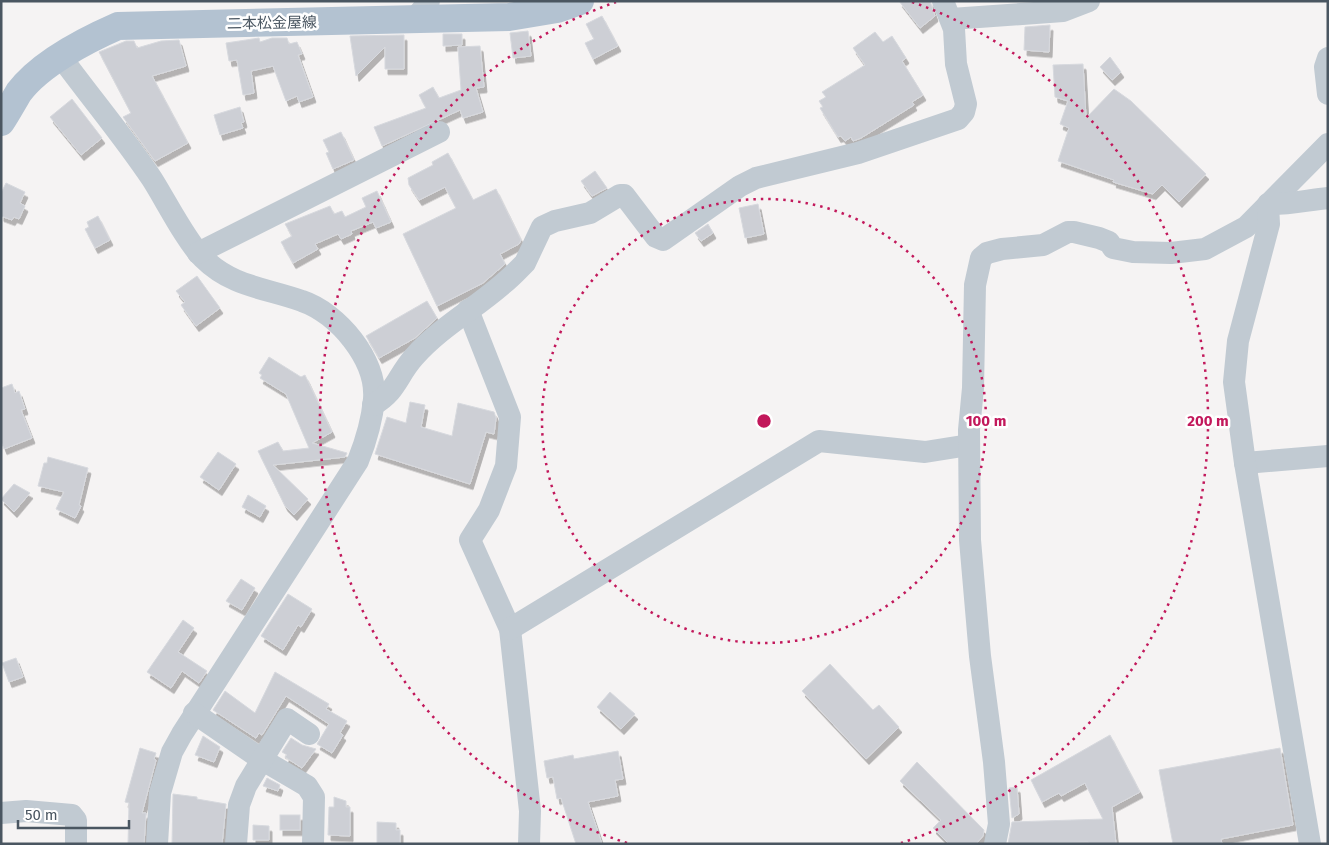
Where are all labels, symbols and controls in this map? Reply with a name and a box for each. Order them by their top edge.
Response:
street label: 二本松金屋線 [227,13,317,33]
centre of rings [755,412,773,430]
text: 100 m [966,412,1006,430]
text: 200 m [1187,412,1229,430]
scale bar [18,798,129,830]
text: 50 m [25,806,58,824]

